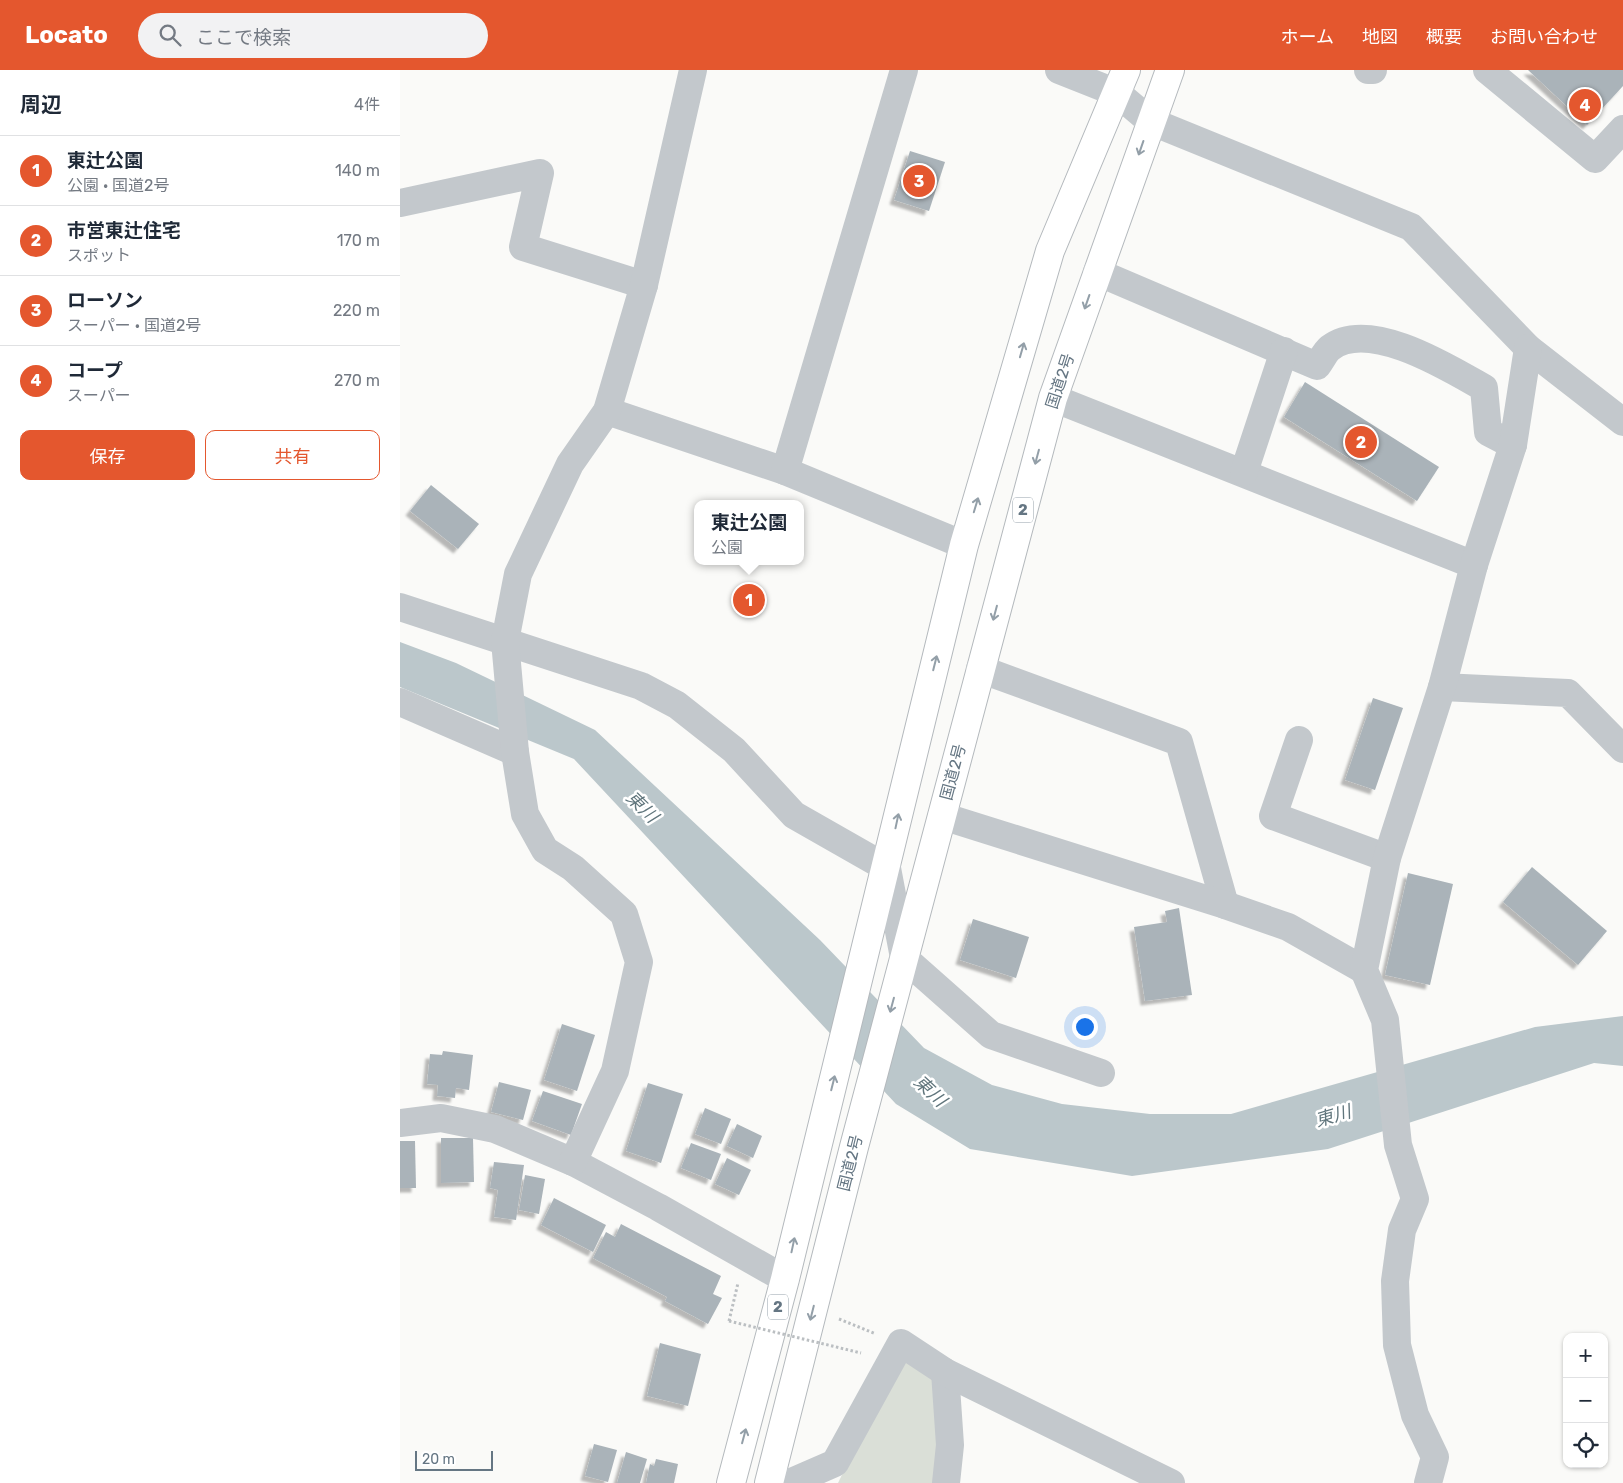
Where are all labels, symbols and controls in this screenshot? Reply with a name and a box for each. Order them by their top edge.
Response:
search box [138,13,488,58]
text: Locato [25,21,108,49]
icon: search [156,21,184,49]
text: ここで検索 [196,26,291,49]
text: ホーム [1281,26,1334,48]
text: 地図 [1362,26,1398,48]
text: 概要 [1426,26,1462,48]
text: お問い合わせ [1490,26,1598,48]
pin: 4 [1569,86,1601,124]
text: 周辺 [20,92,62,117]
text: 4件 [354,95,380,114]
one-way arrow [1135,140,1145,156]
text: 東辻公園 [67,149,143,172]
text: 1 [32,161,40,180]
text: 140 m [335,161,380,180]
pin: 3 [903,162,935,200]
text: 公園 · 国道2号 [67,176,170,195]
text: 市営東辻住宅 [67,219,181,242]
text: 2 [31,231,41,250]
text: 170 m [337,231,380,250]
text: スポット [67,246,131,265]
text: ローソン [67,289,143,312]
one-way arrow [1082,294,1091,309]
text: 3 [31,301,41,320]
text: 220 m [333,301,380,320]
text: スーパー · 国道2号 [67,316,201,335]
one-way arrow [1017,342,1027,358]
street label: 国道2号 [1042,351,1078,411]
text: コープ [67,359,123,382]
text: 4 [31,371,41,390]
text: 270 m [334,371,380,390]
text: スーパー [67,386,131,405]
pin: 2 [1345,423,1377,461]
button: 保存 [20,430,195,480]
button: 共有 [205,430,380,480]
one-way arrow [1032,448,1042,464]
one-way arrow [972,498,981,514]
road number: 2 [1013,498,1033,522]
popup [694,500,804,565]
text: 東辻公園 [711,511,787,534]
text: 公園 [711,538,743,557]
pin: 1 [733,581,765,619]
one-way arrow [990,605,999,621]
one-way arrow [931,655,940,671]
street label: 国道2号 [936,742,970,802]
water label: 東川 [621,787,664,829]
one-way arrow [893,813,903,829]
one-way arrow [886,997,896,1013]
your location [1072,1014,1098,1040]
water label: 東川 [909,1071,952,1113]
one-way arrow [829,1075,838,1091]
water label: 東川 [1313,1100,1355,1132]
street label: 国道2号 [834,1133,866,1193]
one-way arrow [789,1237,798,1253]
road number: 2 [768,1294,788,1320]
one-way arrow [807,1304,816,1320]
map controls [1563,1333,1608,1468]
button: + [1563,1333,1608,1378]
button: − [1563,1378,1608,1423]
button: locate [1563,1423,1608,1468]
one-way arrow [739,1428,749,1444]
scale bar [415,1448,492,1471]
text: 20 m [422,1451,455,1468]

